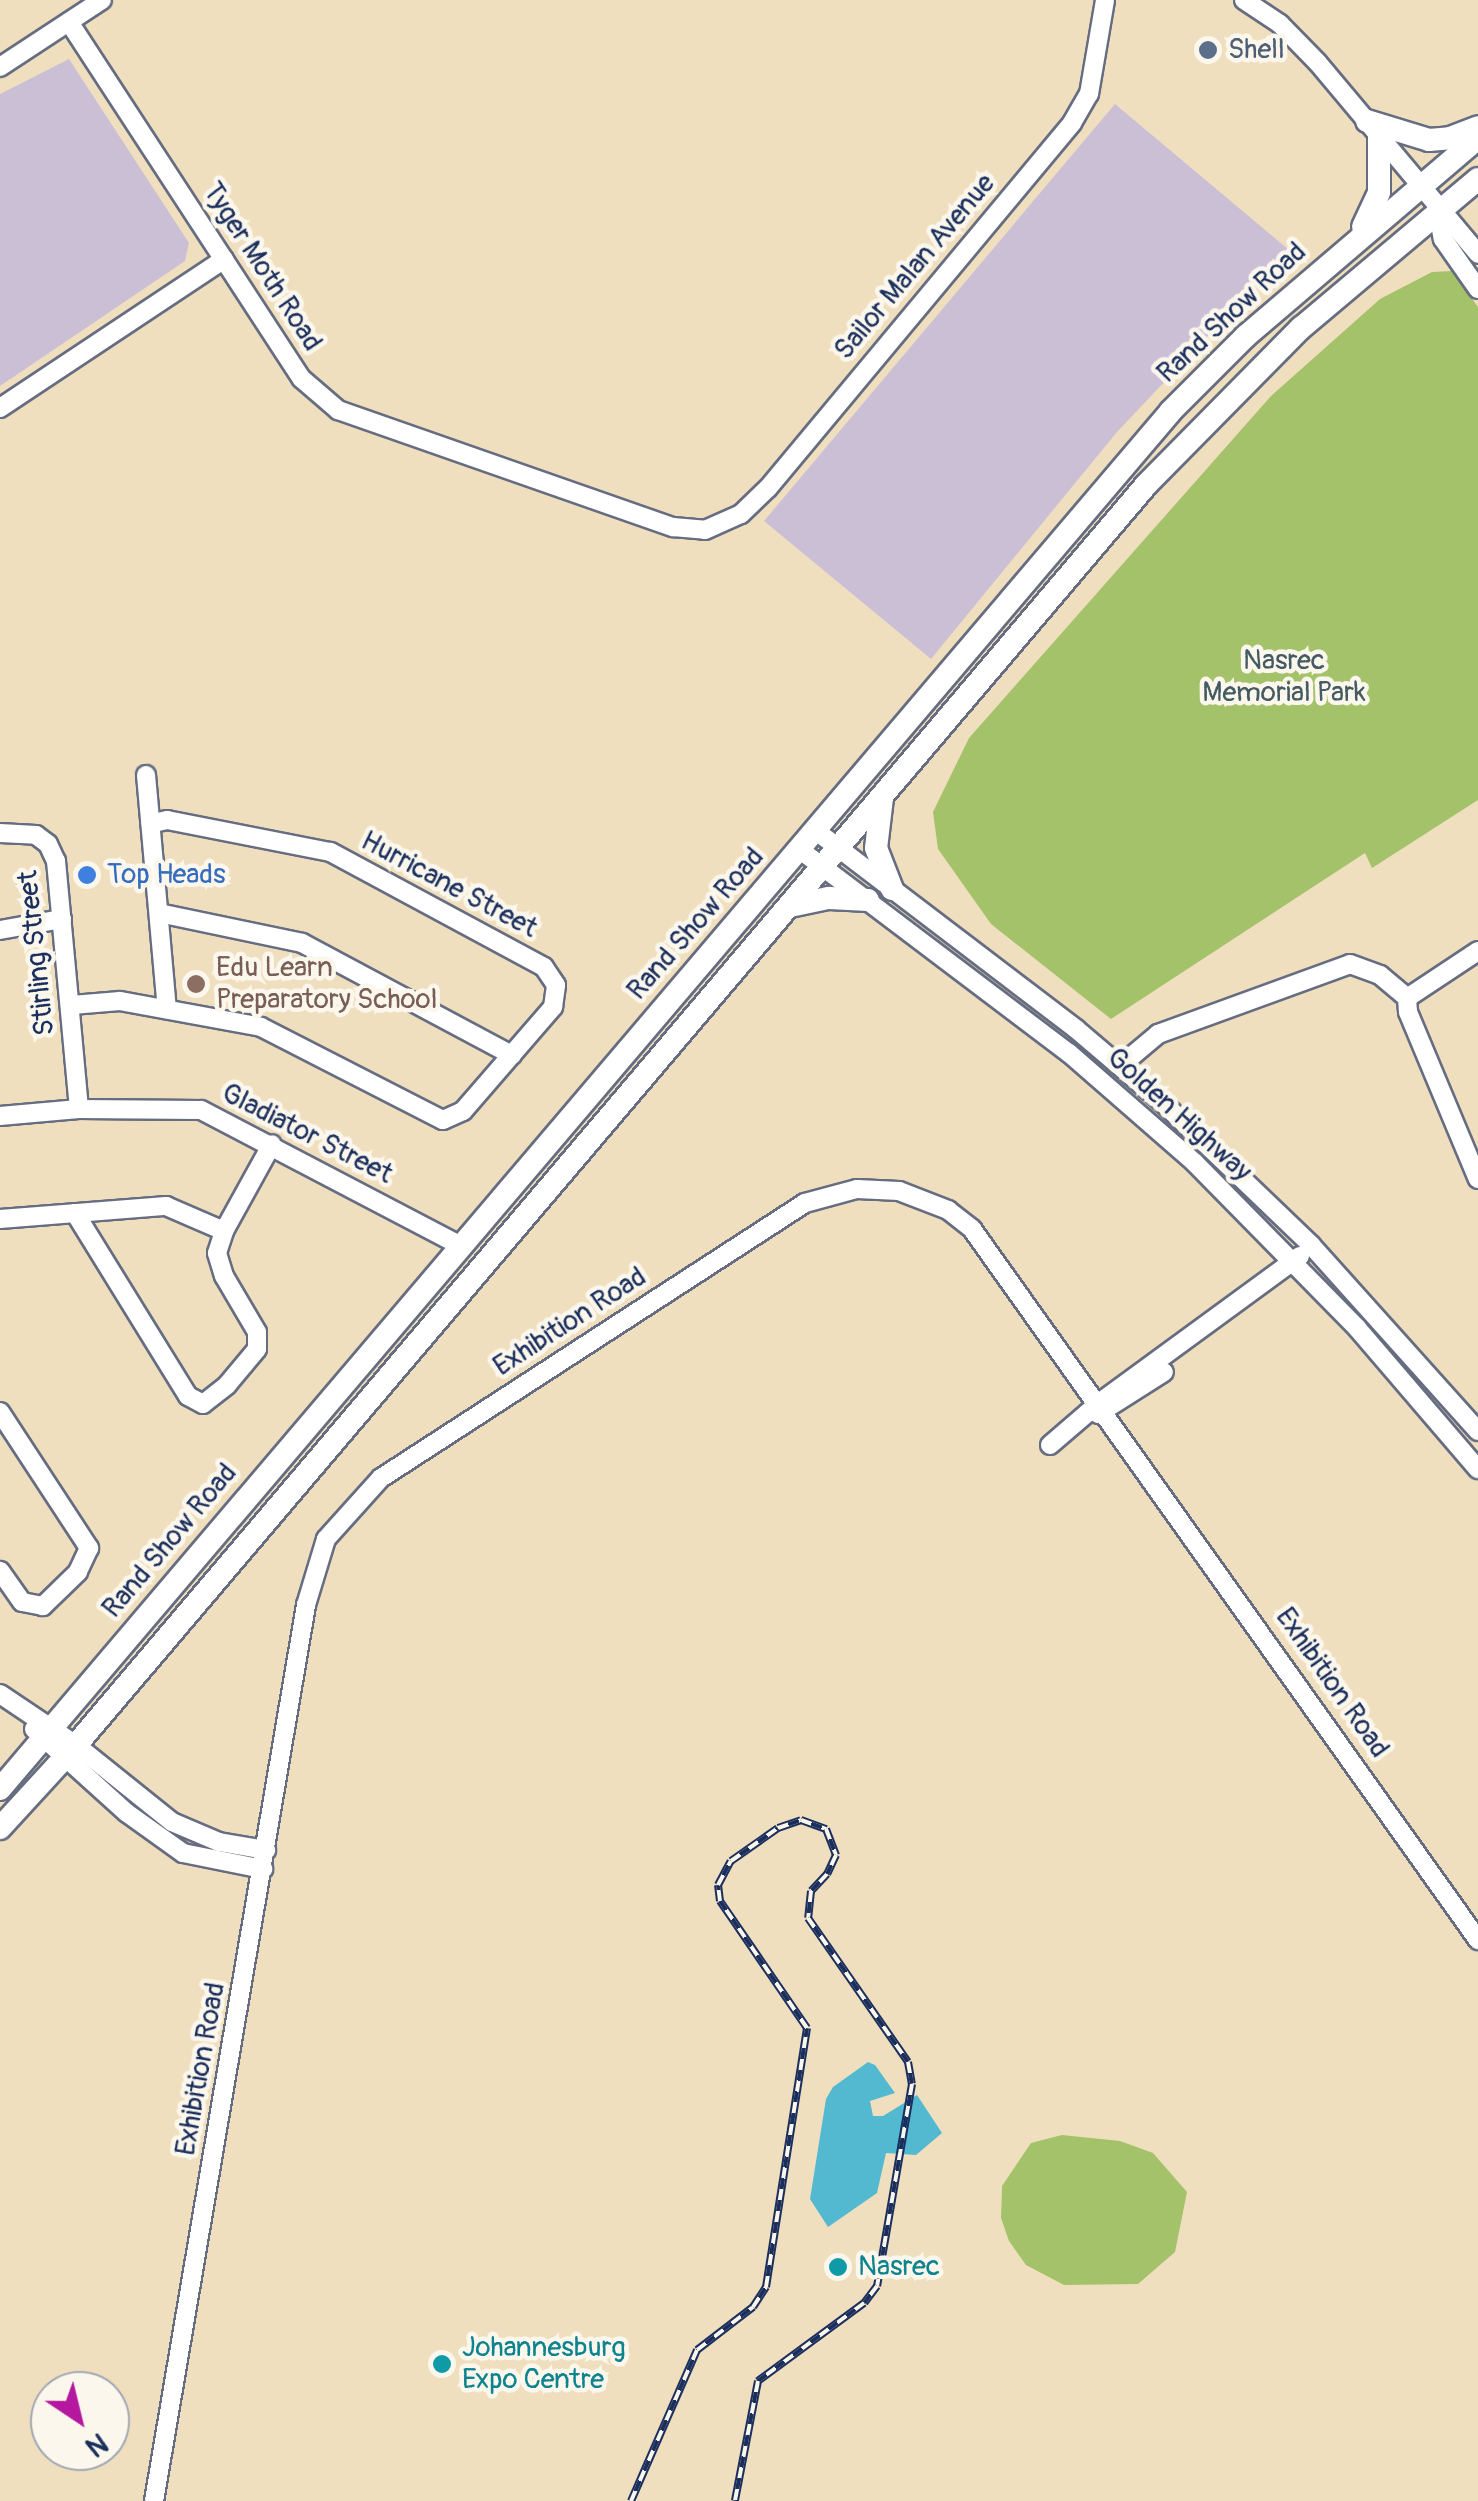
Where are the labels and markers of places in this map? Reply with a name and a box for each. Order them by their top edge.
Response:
place label: Shell [1228,33,1285,67]
marker: Shell [1197,39,1219,61]
place label: Top Heads [107,858,226,892]
marker: Top Heads [76,864,98,886]
place label: Edu Learn Preparatory School [216,951,437,1017]
marker: Edu Learn Preparatory School [185,973,207,995]
place label: Nasrec [858,2250,940,2284]
marker: Nasrec [827,2256,849,2278]
place label: Johannesburg Expo Centre [462,2331,626,2397]
marker: Johannesburg Expo Centre [431,2353,453,2375]

